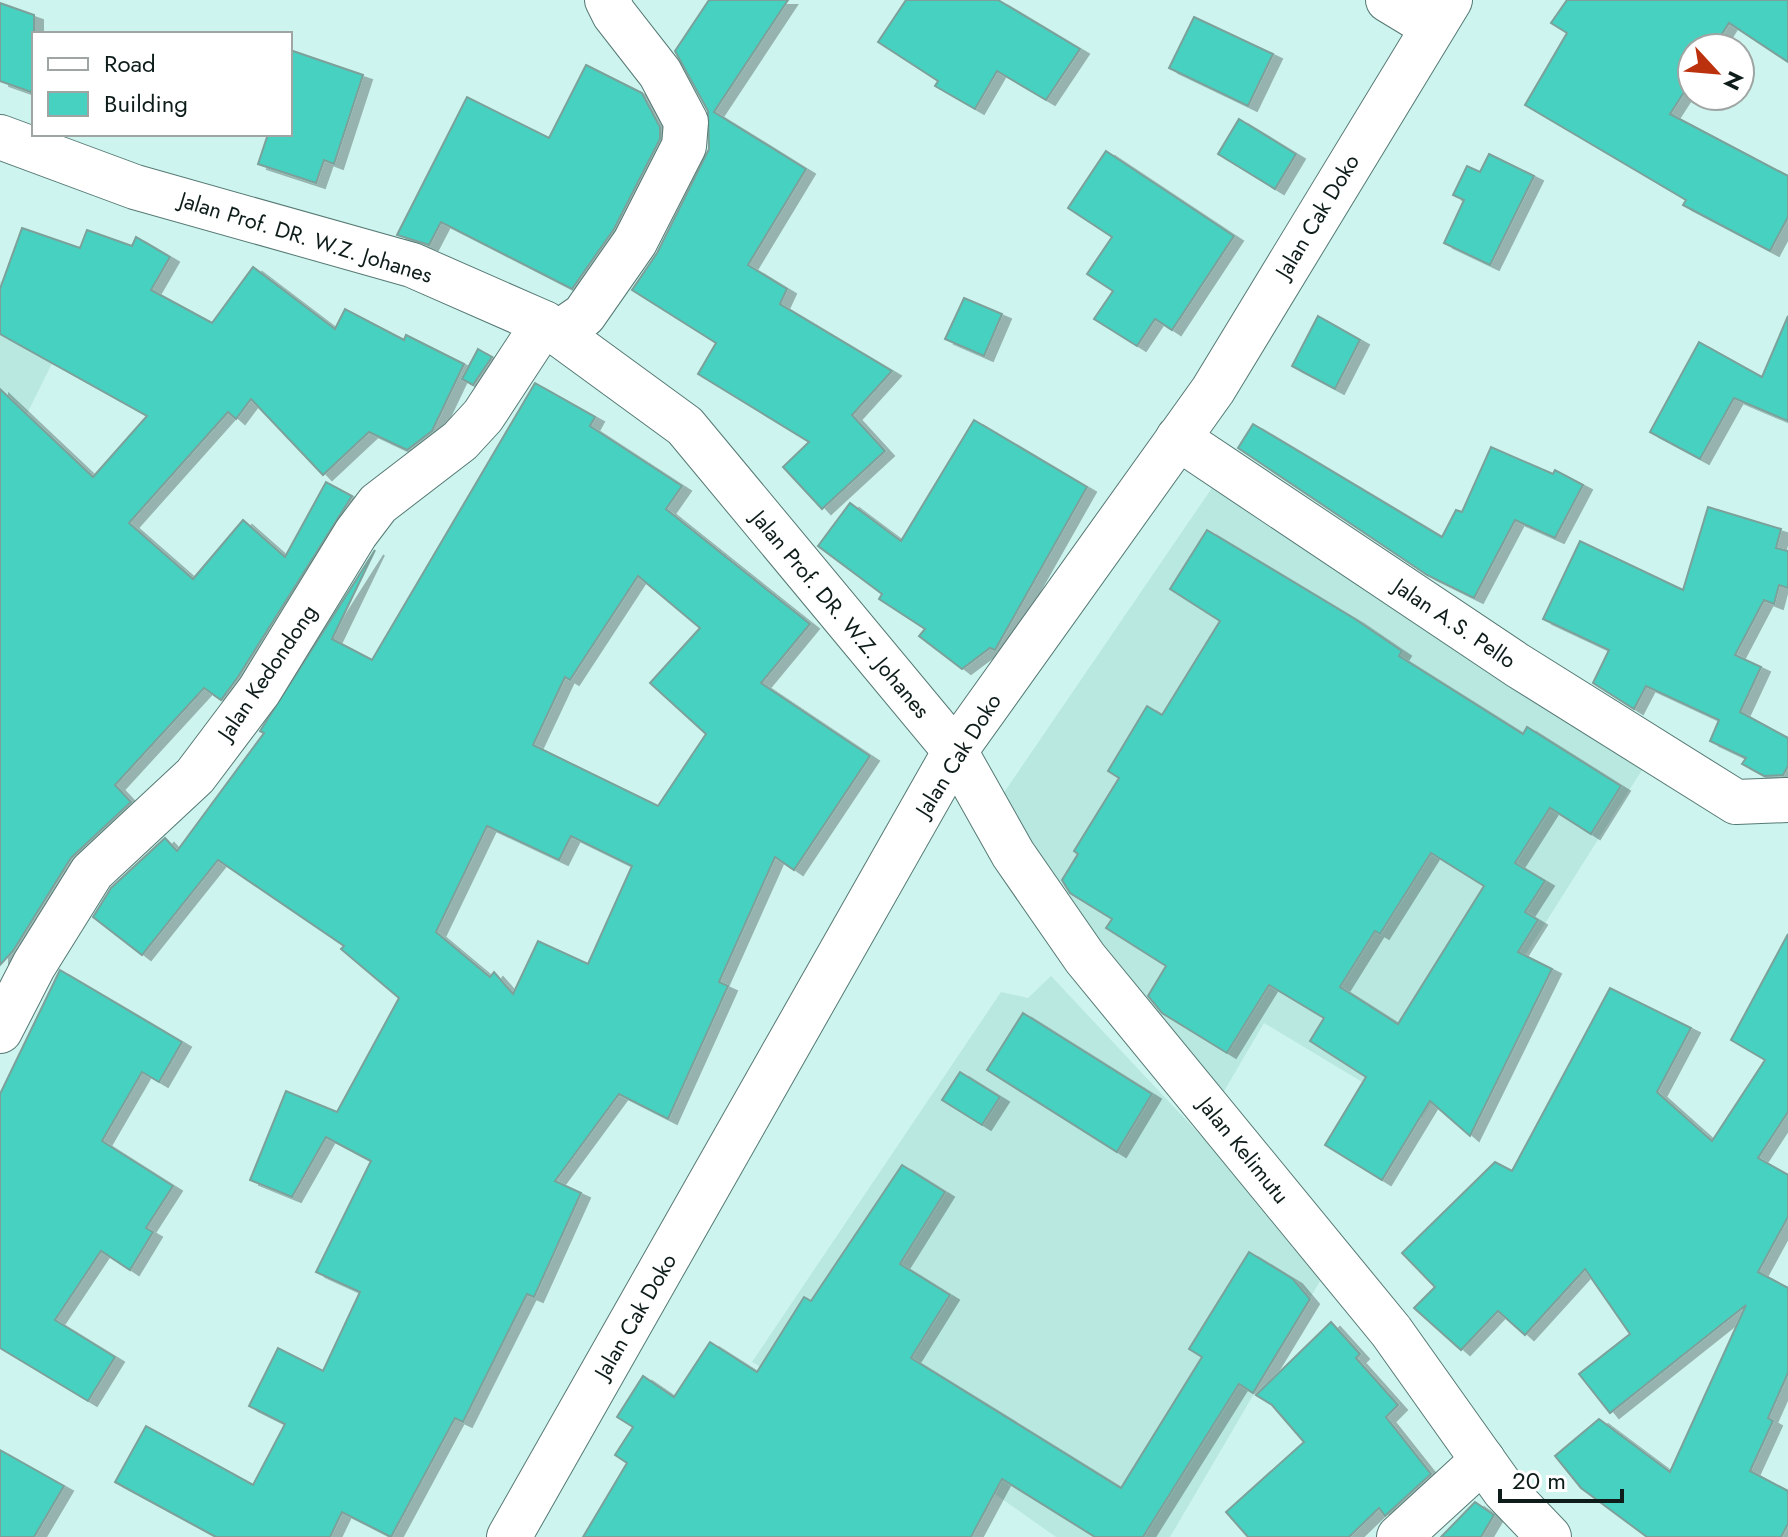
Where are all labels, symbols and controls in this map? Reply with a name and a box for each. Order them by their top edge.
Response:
legend [32,32,292,136]
north arrow [1676,32,1756,112]
text: Road [104,46,156,81]
text: N [1716,66,1752,96]
text: Building [104,86,188,121]
street label: Jalan Cak Doko [1266,148,1367,287]
street label: Jalan Prof. DR. W.Z. Johanes [173,182,437,291]
street label: Jalan Prof. DR. W.Z. Johanes [742,501,938,725]
street label: Jalan A.S. Pello [1385,568,1523,676]
street label: Jalan Kedondong [208,598,324,749]
street label: Jalan Cak Doko [906,687,1009,825]
street label: Jalan Kelimutu [1189,1087,1297,1210]
street label: Jalan Cak Doko [585,1247,684,1387]
scale bar [1500,1453,1622,1503]
text: 20 m [1512,1463,1566,1498]

